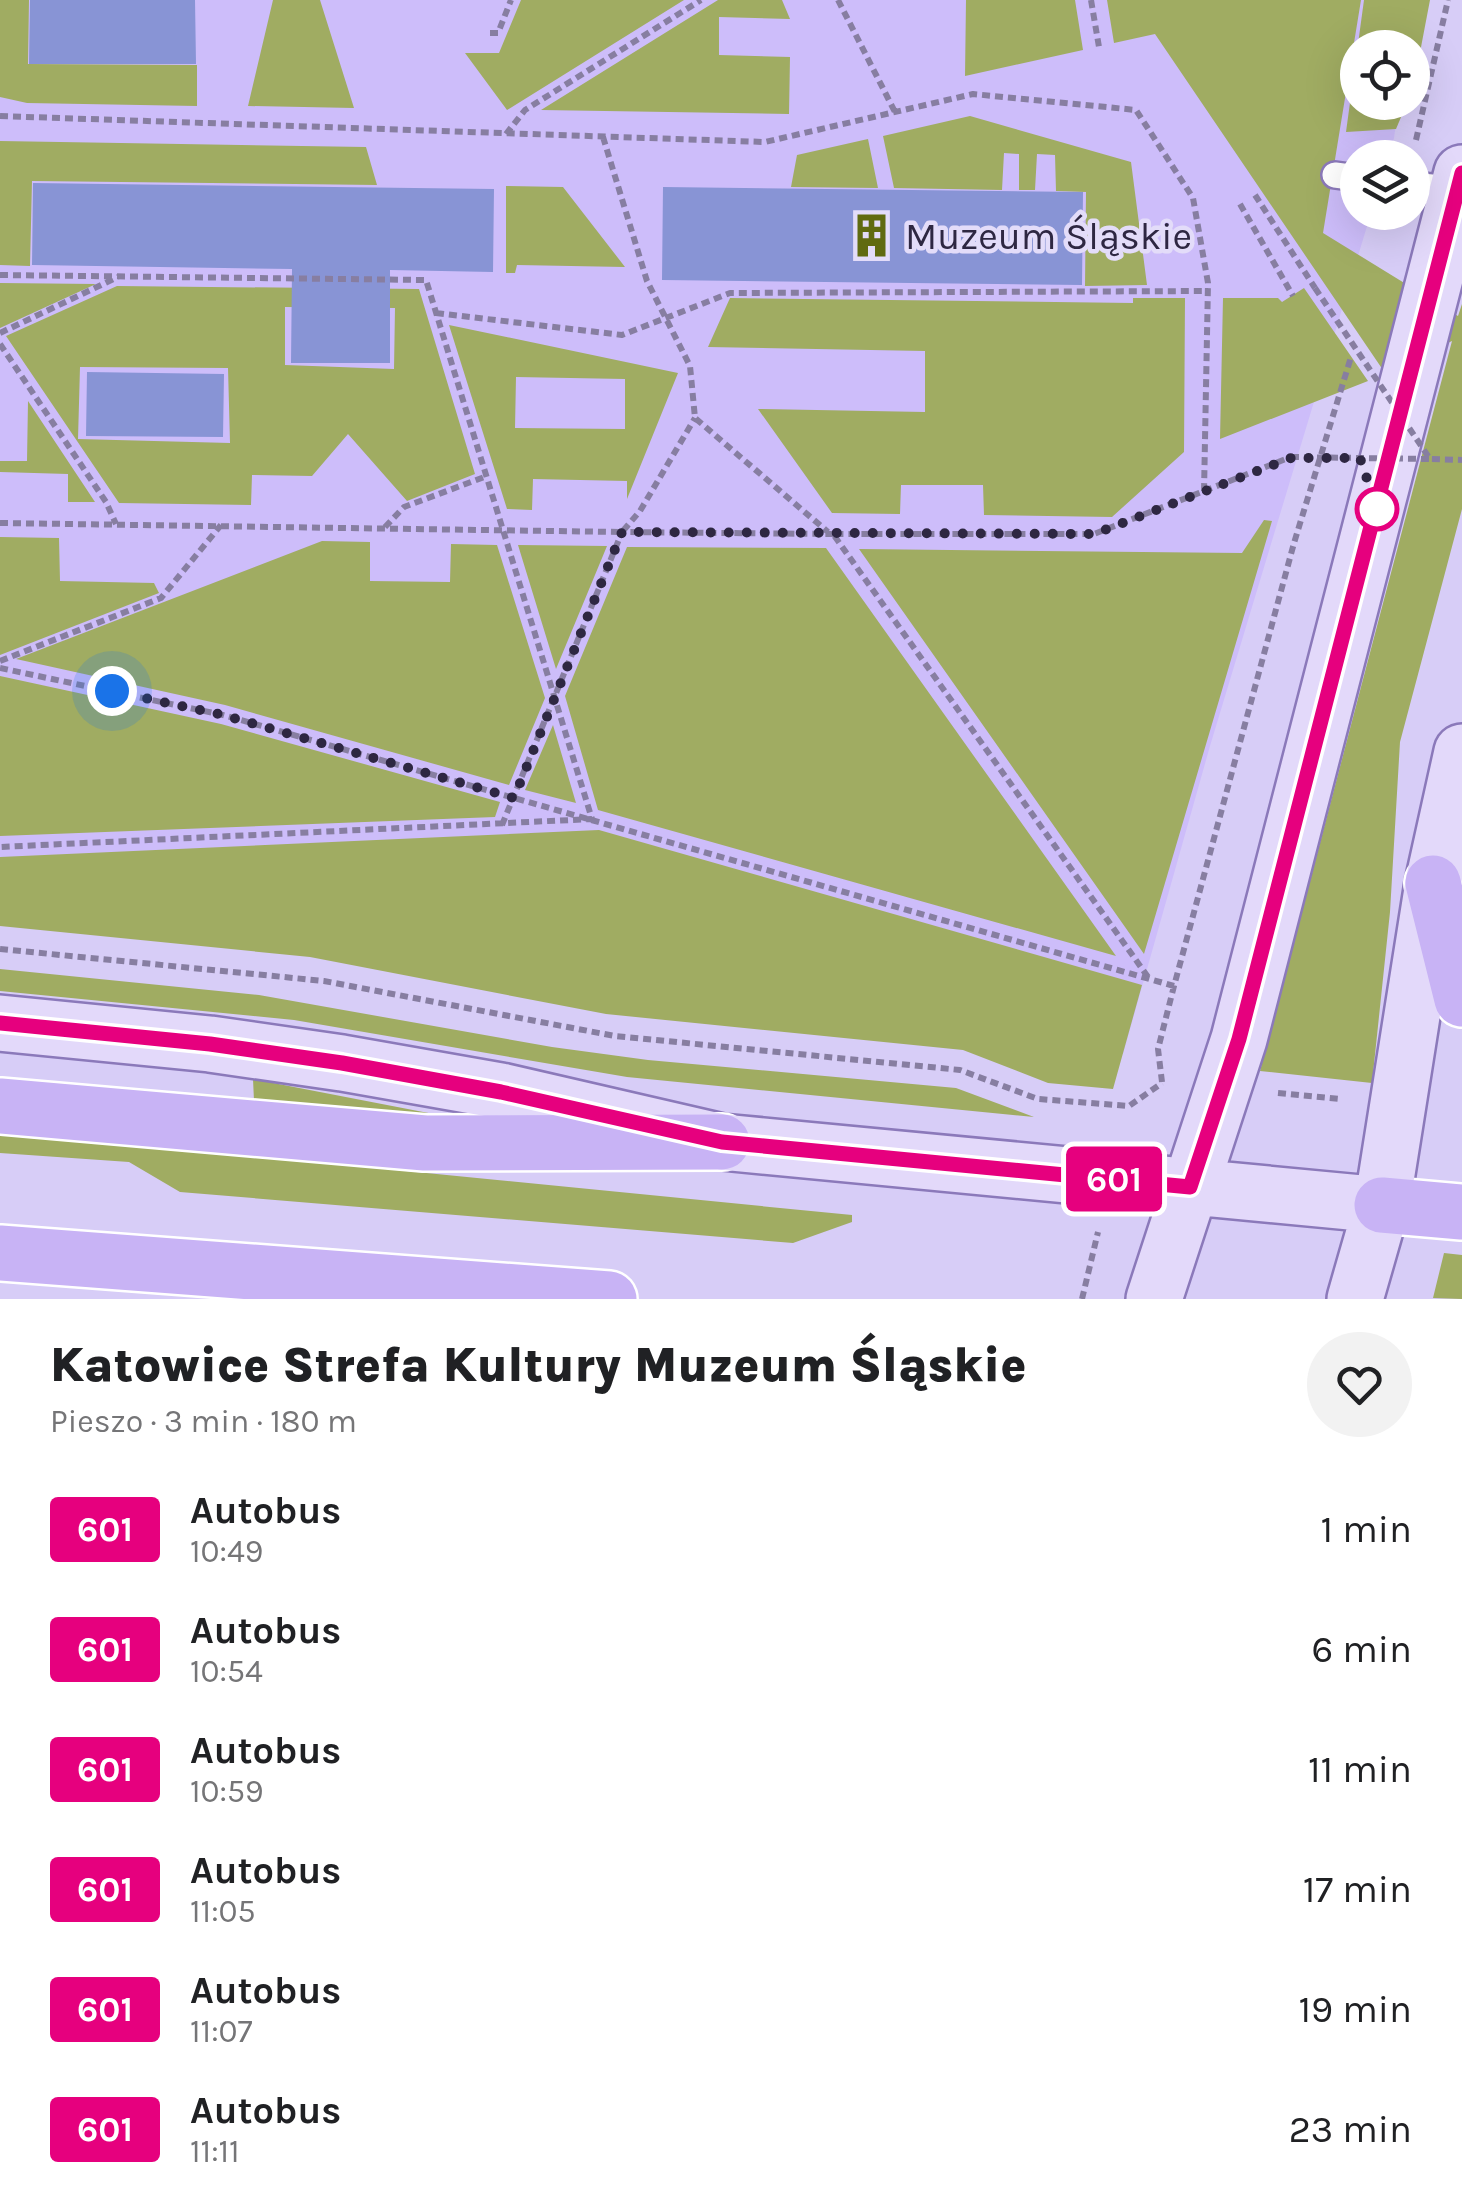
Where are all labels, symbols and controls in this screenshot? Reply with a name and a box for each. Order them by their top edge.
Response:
map controls [1340,30,1430,230]
button: locate [1340,30,1430,120]
button: layers [1340,140,1430,230]
building icon: Muzeum Śląskie [848,212,896,260]
place label: Muzeum Śląskie [905,214,1192,259]
unlabelled marker [1356,488,1398,530]
your location [87,666,137,716]
line badge: 601 [1056,1146,1172,1212]
text: 601 [1086,1159,1142,1200]
button: heart [1307,1332,1412,1437]
text: Katowice Strefa Kultury Muzeum Śląskie [50,1337,1027,1393]
text: Pieszo · 3 min · 180 m [50,1403,357,1440]
text: Autobus [190,1488,341,1533]
text: 1 min [1321,1507,1412,1552]
text: 601 [77,1509,133,1550]
text: 10:49 [190,1533,263,1570]
text: Autobus [190,1608,341,1653]
text: 6 min [1311,1627,1412,1672]
text: 601 [77,1629,133,1670]
text: 10:54 [190,1653,263,1690]
text: Autobus [190,1728,341,1773]
text: 11 min [1308,1747,1412,1792]
text: 601 [77,1749,133,1790]
text: 10:59 [190,1773,264,1810]
text: Autobus [190,1848,341,1893]
text: 17 min [1303,1867,1412,1912]
text: 601 [77,1869,133,1910]
text: 11:05 [190,1893,256,1930]
text: Autobus [190,1968,341,2013]
text: 19 min [1299,1987,1412,2032]
text: 601 [77,1989,133,2030]
text: 11:07 [190,2013,253,2050]
text: Autobus [190,2088,341,2133]
text: 23 min [1289,2107,1412,2152]
text: 601 [77,2109,133,2150]
text: 11:11 [190,2133,240,2170]

